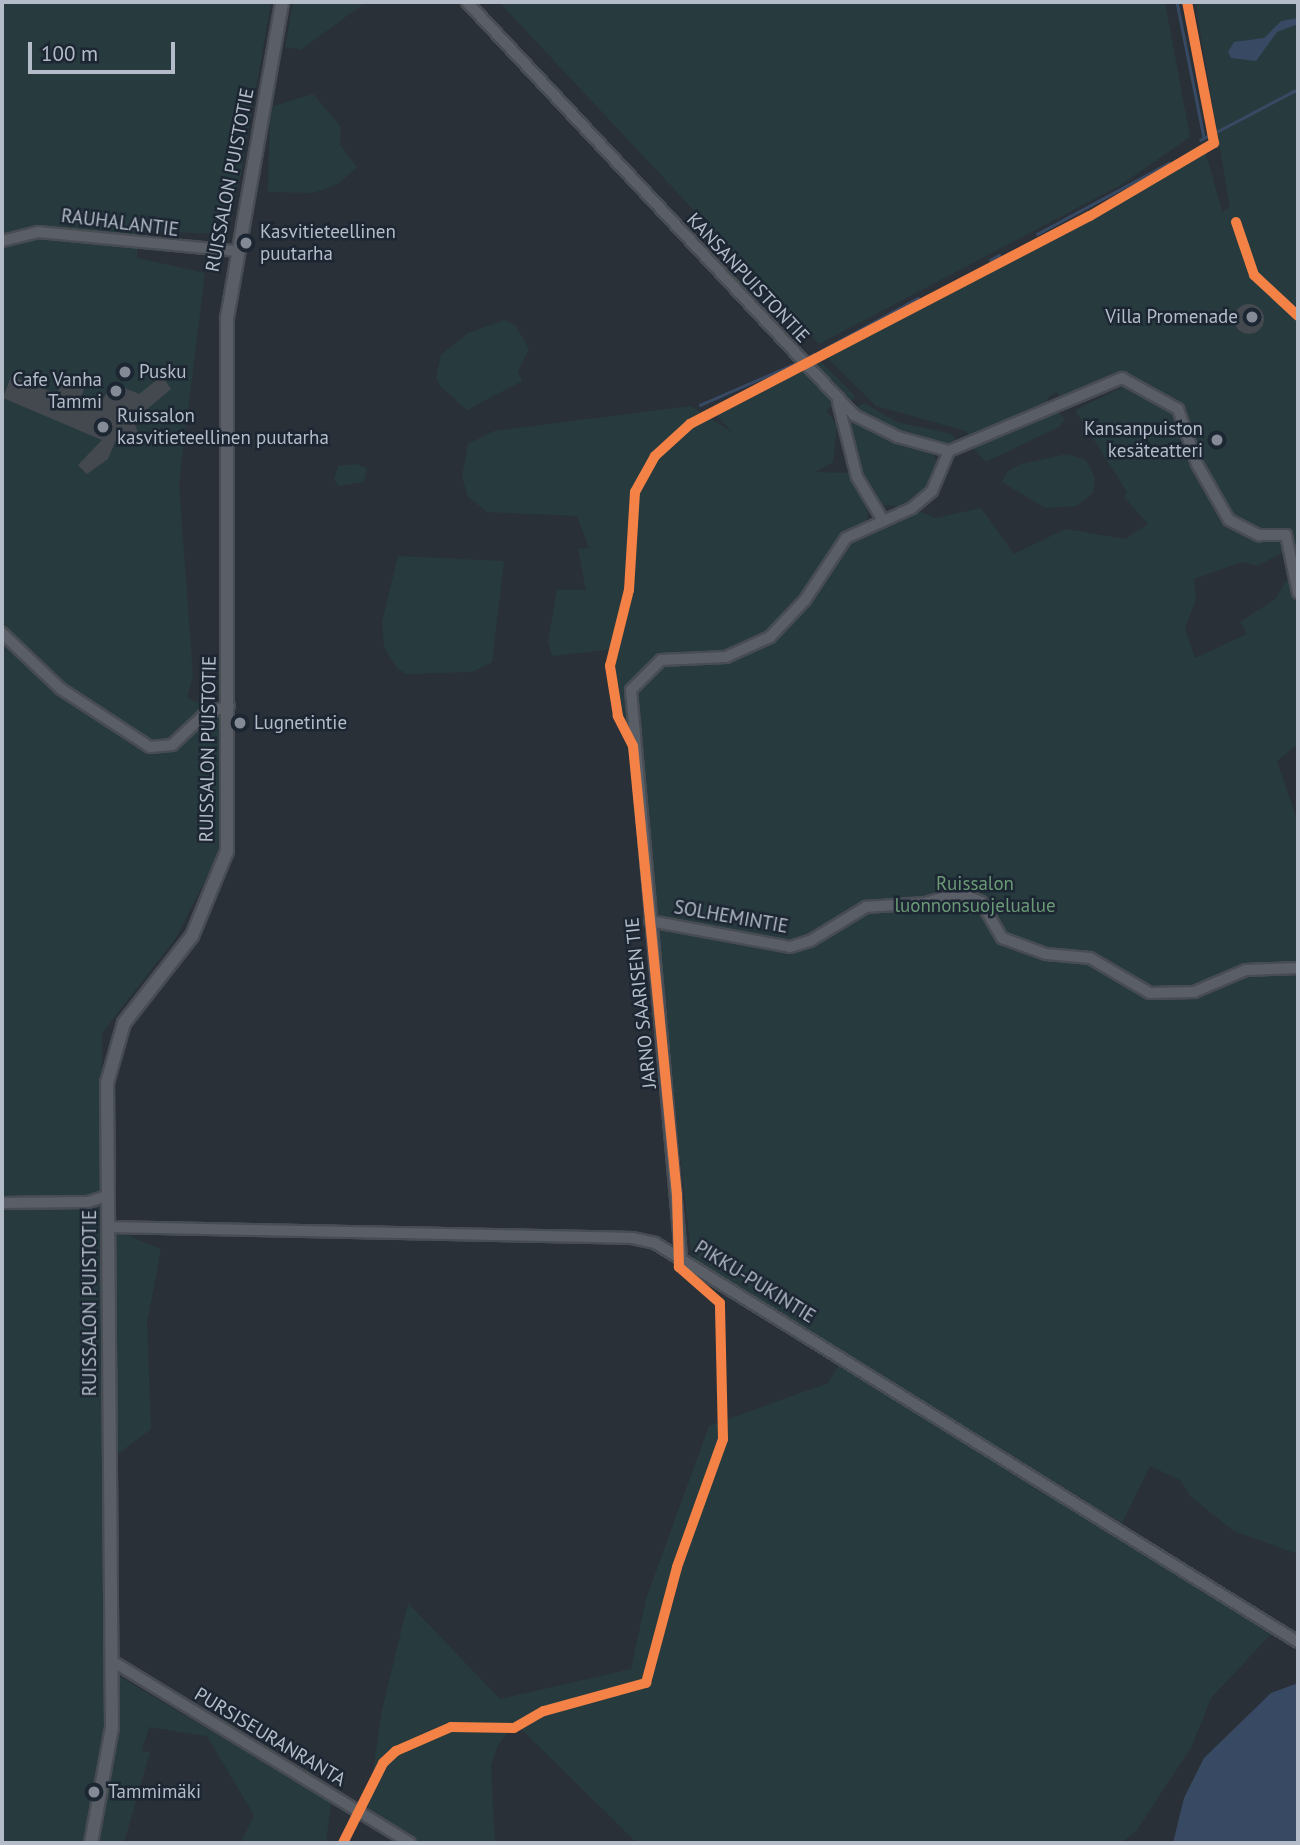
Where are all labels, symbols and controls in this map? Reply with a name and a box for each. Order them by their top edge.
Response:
scale bar [32,28,178,72]
text: 100 m [41,40,98,67]
street label: RUISSALON PUISTOTIE [201,86,259,274]
street label: RAUHALANTIE [60,204,180,242]
street label: KANSANPUISTONTIE [682,208,814,348]
place label: Kasvitieteellinen puutarha [260,221,396,265]
marker: Kasvitieteellinen puutarha [238,235,254,251]
place label: Villa Promenade [1105,306,1238,328]
marker: Villa Promenade [1244,309,1260,325]
place label: Pusku [139,361,187,383]
marker: Pusku [117,364,133,380]
place label: Cafe Vanha Tammi [12,369,102,413]
marker: Cafe Vanha Tammi [108,383,124,399]
place label: Ruissalon kasvitieteellinen puutarha [117,405,329,449]
place label: Kansanpuiston kesäteatteri [1084,418,1203,462]
marker: Ruissalon kasvitieteellinen puutarha [95,419,111,435]
marker: Kansanpuiston kesäteatteri [1209,432,1225,448]
street label: RUISSALON PUISTOTIE [195,656,221,842]
place label: Lugnetintie [254,712,347,734]
marker: Lugnetintie [232,715,248,731]
park label: Ruissalon luonnonsuojelualue [894,873,1056,917]
street label: SOLHEMINTIE [672,896,790,938]
street label: JARNO SAARISEN TIE [621,916,661,1090]
street label: RUISSALON PUISTOTIE [79,1210,101,1396]
street label: PIKKU-PUKINTIE [691,1236,819,1328]
street label: PURSISEURANRANTA [190,1683,350,1791]
place label: Tammimäki [108,1781,201,1803]
marker: Tammimäki [86,1784,102,1800]

